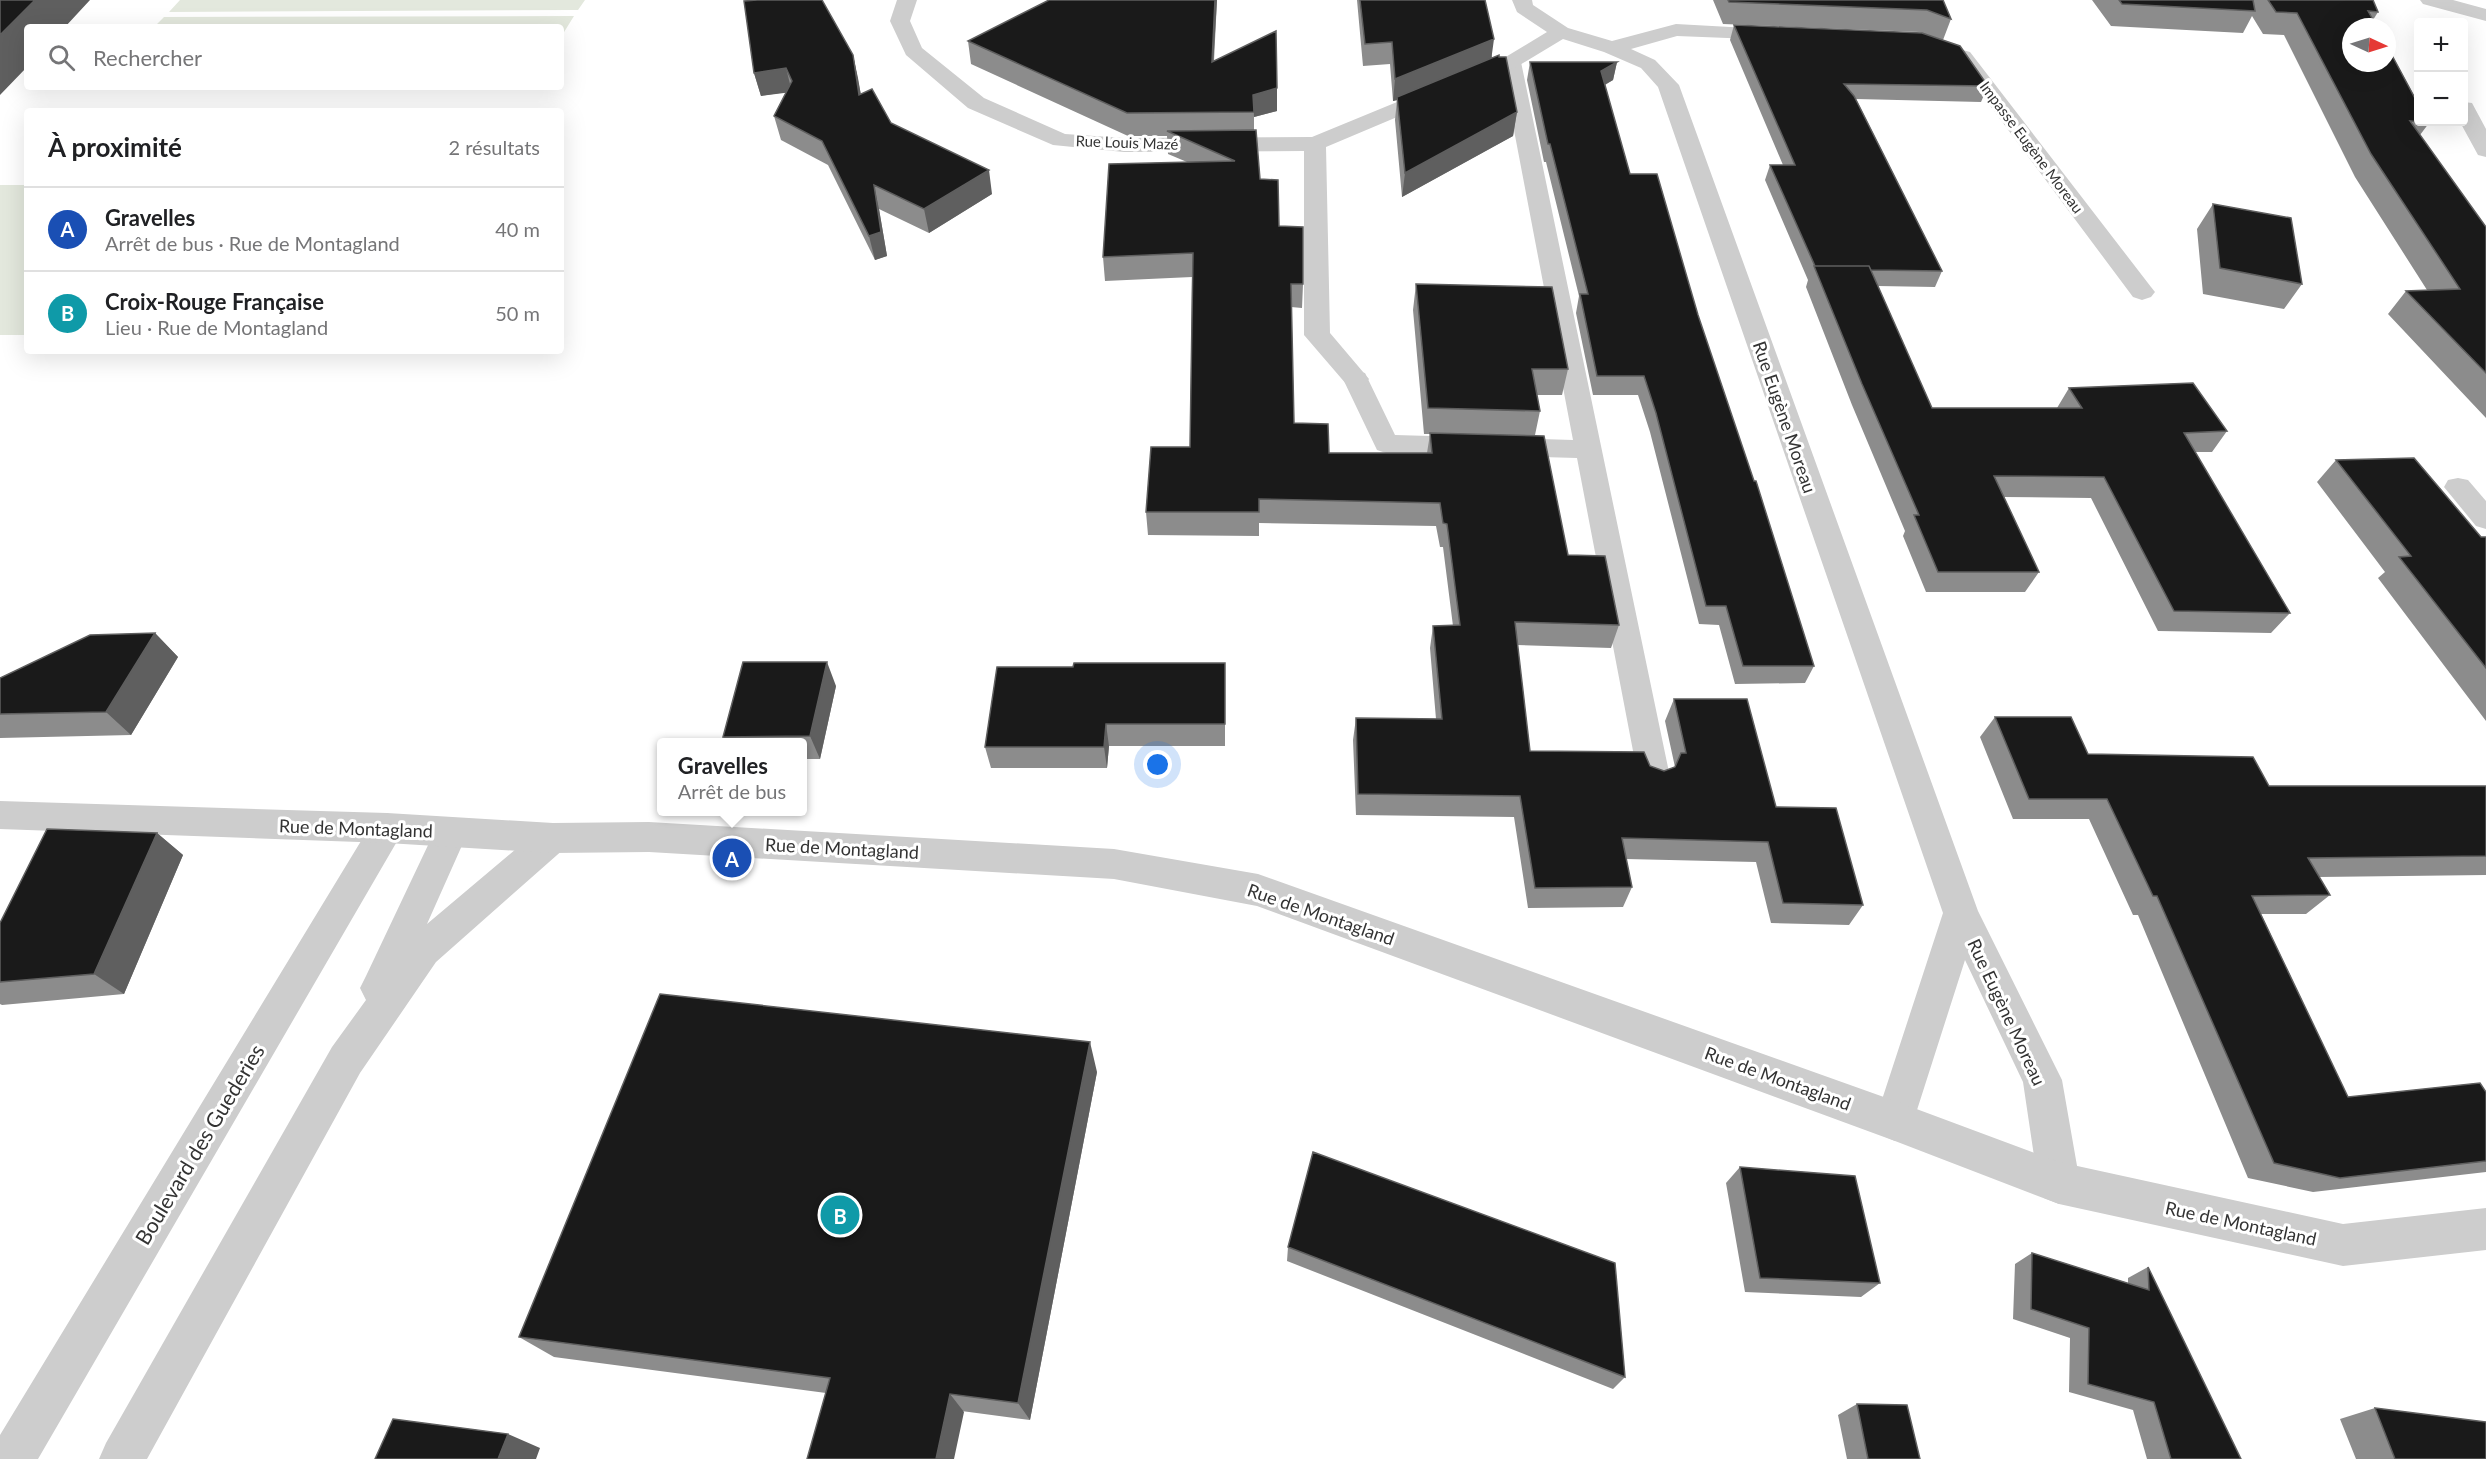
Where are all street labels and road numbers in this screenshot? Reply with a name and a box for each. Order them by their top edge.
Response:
street label: Impasse Eugène Moreau [1976,77,2088,217]
street label: Rue Louis Mazé [1075,131,1179,153]
street label: Rue Eugène Moreau [1749,338,1821,496]
street label: Rue de Montagland [279,814,433,842]
street label: Rue de Montagland [765,833,919,863]
street label: Rue de Montagland [1245,879,1397,949]
street label: Rue Eugène Moreau [1963,935,2051,1089]
street label: Boulevard des Guederies [129,1039,269,1249]
street label: Rue de Montagland [1702,1041,1854,1115]
street label: Rue de Montagland [2163,1196,2319,1250]

